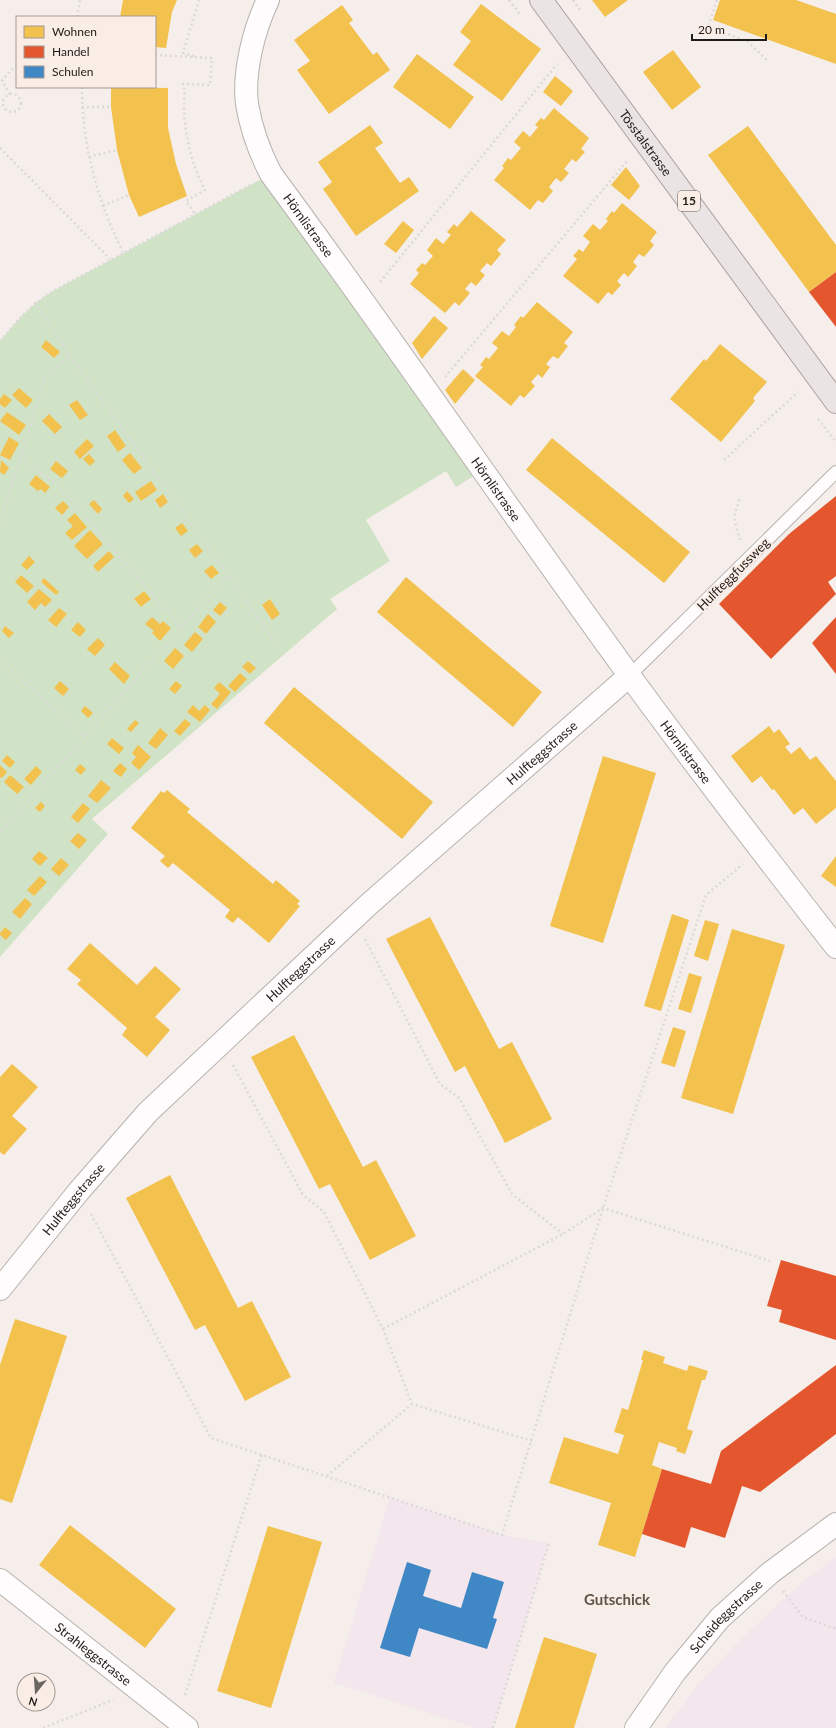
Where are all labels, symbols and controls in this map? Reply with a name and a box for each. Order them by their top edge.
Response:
legend [16,16,156,88]
scale bar [692,16,766,42]
text: 20 m [698,22,725,37]
text: Wohnen [52,24,97,39]
text: Handel [52,44,90,59]
text: Schulen [52,64,93,79]
street label: Tösstalstrasse [616,106,676,179]
street label: Hörnlistrasse [280,190,337,260]
road number: 15 [678,191,700,211]
street label: Hörnlistrasse [468,454,524,525]
street label: Hulfteggfussweg [693,534,773,614]
street label: Hulfteggstrasse [503,717,581,788]
street label: Hörnlistrasse [657,717,715,787]
street label: Hulfteggstrasse [263,932,338,1005]
street label: Hulfteggstrasse [39,1160,108,1238]
street label: Scheideggstrasse [686,1576,766,1656]
district label: Gutschick [584,1590,651,1608]
street label: Strahleggstrasse [52,1619,135,1689]
north arrow [16,1672,56,1712]
text: N [27,1695,39,1709]

